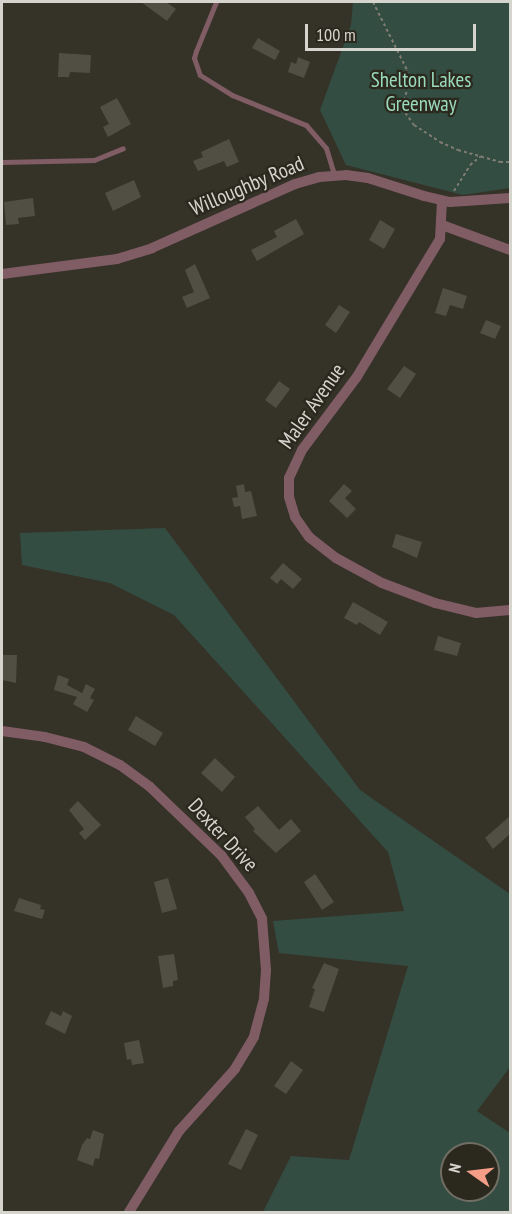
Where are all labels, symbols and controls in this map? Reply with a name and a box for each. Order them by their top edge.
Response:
scale bar [308,12,479,50]
text: 100 m [316,23,356,46]
park label: Shelton Lakes Greenway [371,67,471,117]
street label: Willoughby Road [186,151,308,221]
street label: Maler Avenue [273,358,351,454]
street label: Dexter Drive [183,793,263,877]
north arrow [440,1142,500,1202]
text: N [444,1162,465,1175]

